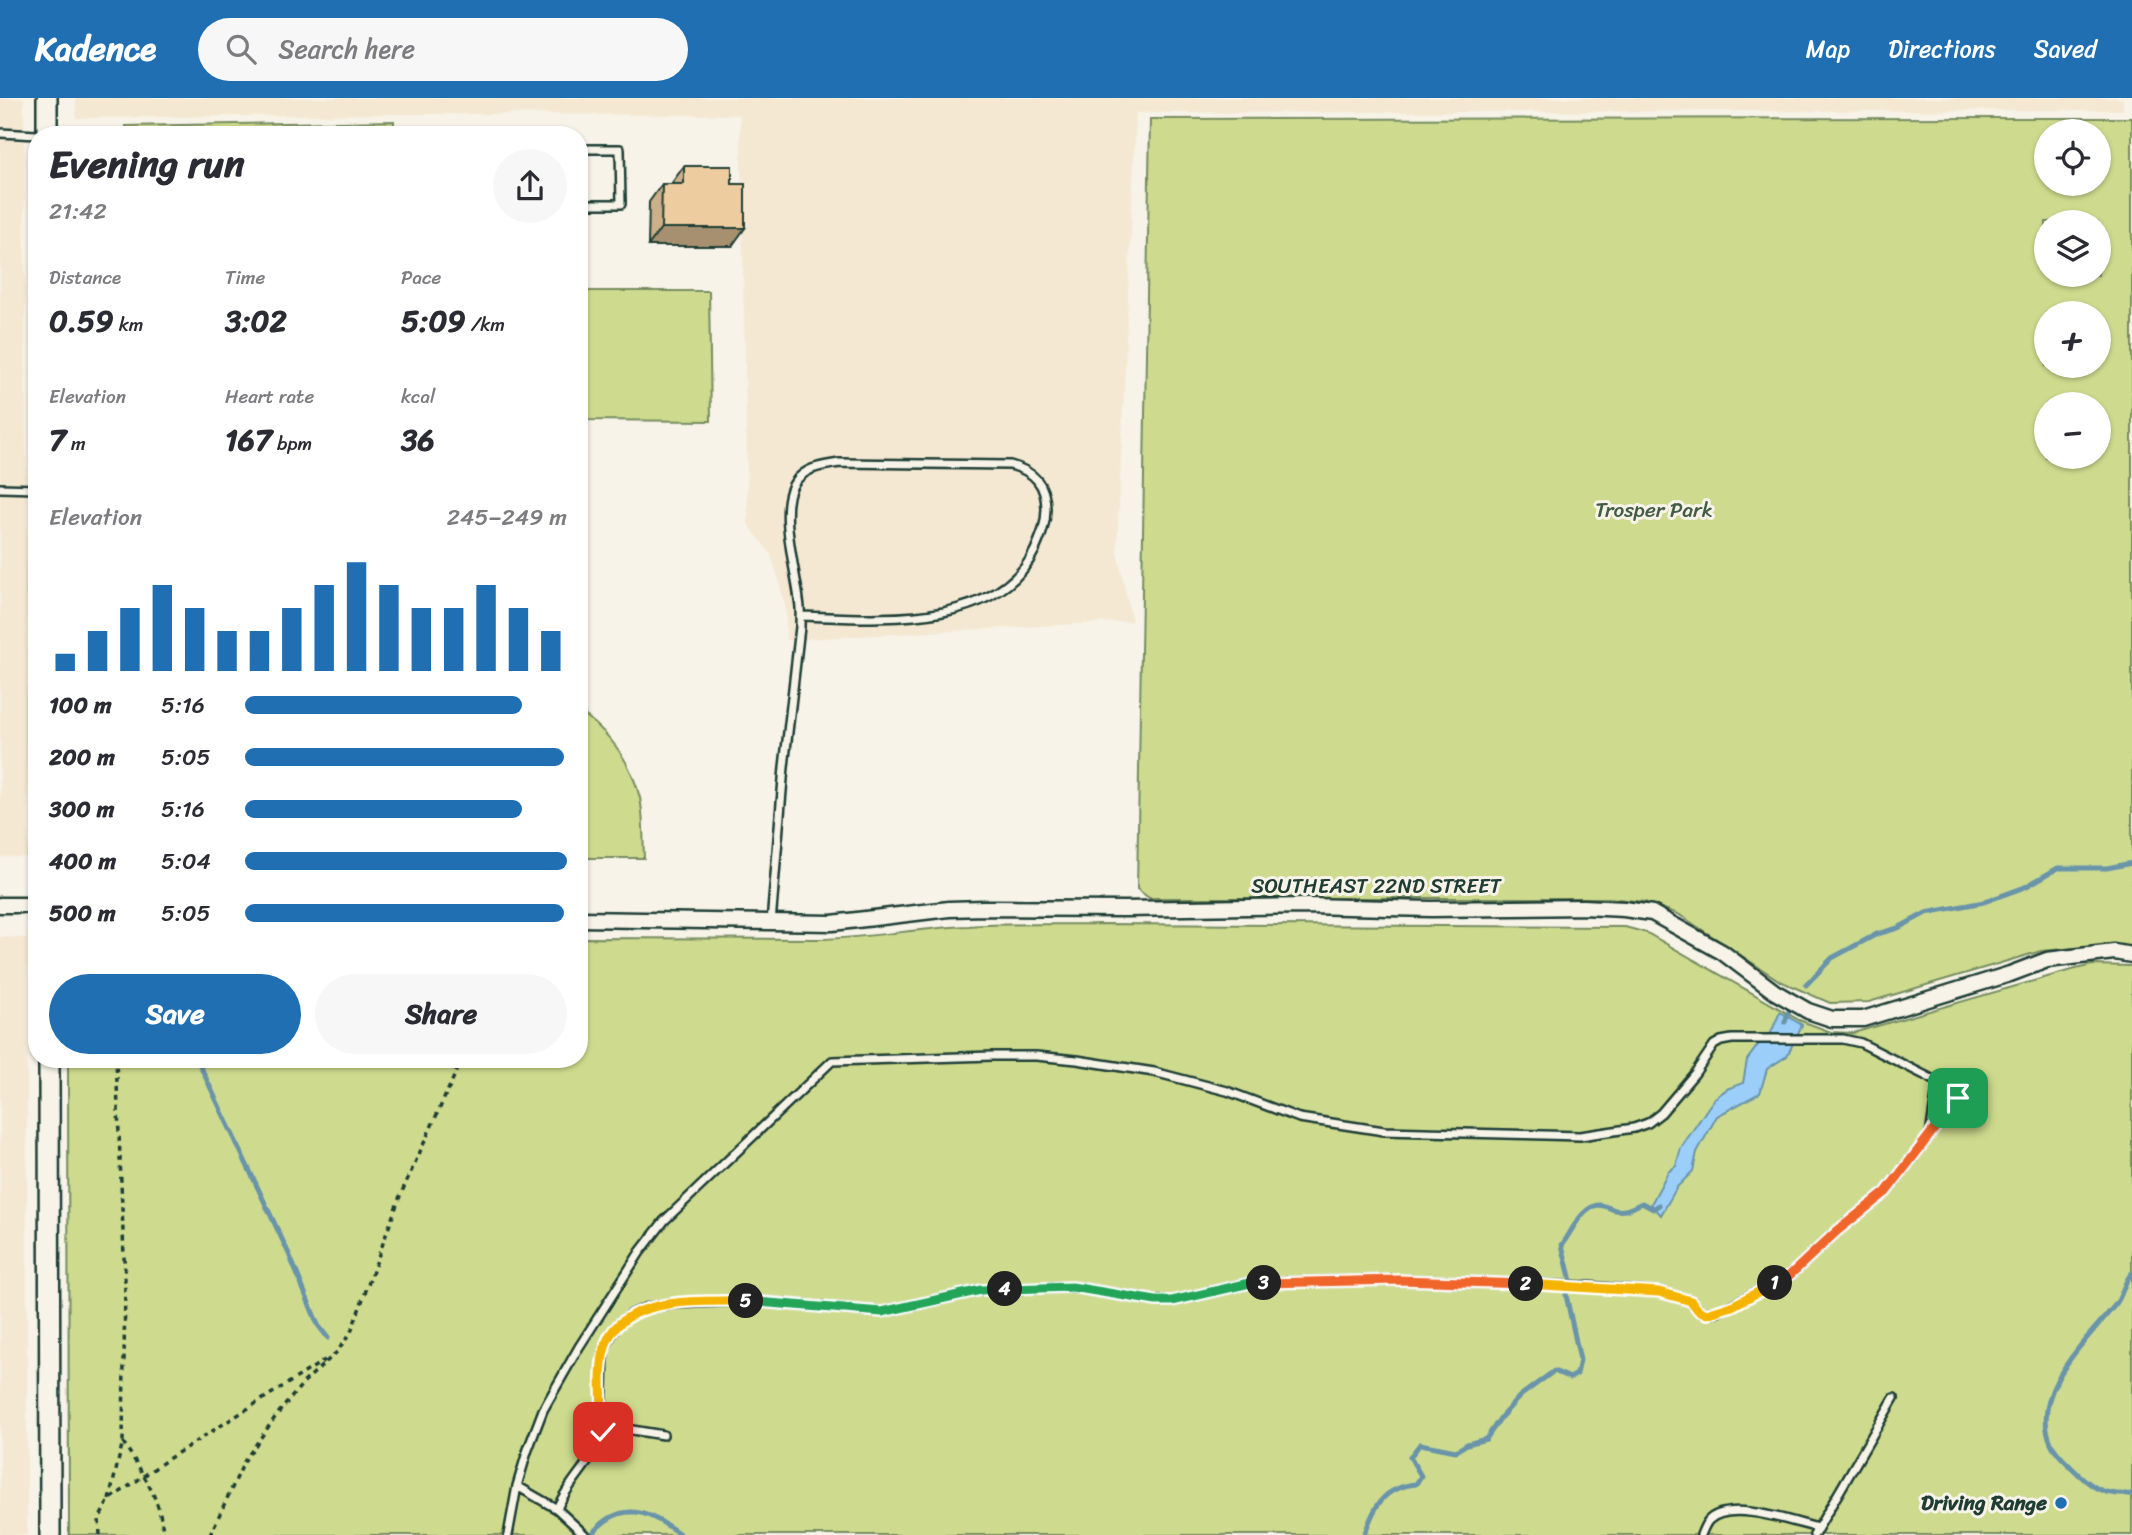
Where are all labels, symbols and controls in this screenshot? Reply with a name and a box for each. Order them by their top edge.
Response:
search box [198,18,688,81]
text: Kadence [35,20,156,78]
text: Search here [278,26,415,72]
text: Map [1806,28,1850,70]
text: Directions [1888,28,1996,70]
text: Saved [2034,28,2097,70]
icon: search [222,30,260,68]
map controls [2034,119,2111,469]
button: locate [2034,119,2111,196]
text: Evening run [49,131,245,198]
button: share [493,149,567,223]
text: 21:42 [49,191,107,232]
button: layers [2034,210,2111,287]
text: Distance [49,261,121,294]
text: Time [225,261,265,294]
text: Pace [401,261,441,294]
text: 0.59 [49,294,114,348]
text: 3:02 [225,294,287,348]
text: 5:09 [401,294,466,348]
button: + [2034,301,2111,378]
text: km [114,308,143,341]
text: /km [466,308,505,341]
text: Elevation [49,380,126,413]
text: Heart rate [225,380,314,413]
text: kcal [401,380,436,413]
button: − [2034,392,2111,469]
text: 7 [49,413,66,467]
text: 167 [225,413,272,467]
text: 36 [401,413,435,467]
text: m [66,427,86,460]
text: bpm [272,427,312,460]
park label: Trosper Park [1595,491,1713,529]
text: Elevation [49,497,142,538]
text: 245–249 m [447,497,567,538]
text: 100 m [49,685,112,726]
text: 5:16 [161,685,205,726]
text: 200 m [49,737,115,778]
text: 5:05 [161,737,211,778]
text: 300 m [49,789,114,830]
text: 5:16 [161,789,205,830]
text: 400 m [49,841,116,882]
text: 5:04 [161,841,211,882]
street label: SOUTHEAST 22ND STREET [1251,867,1503,905]
text: 500 m [49,893,116,934]
text: 5:05 [161,893,211,934]
button: Save [49,974,301,1054]
button: Share [315,974,567,1054]
pin [1928,1068,1988,1128]
icon: arrive [1939,1079,1977,1117]
pin: 3 [1246,1266,1282,1300]
text: 3 [1258,1266,1269,1299]
pin: 2 [1508,1266,1544,1302]
pin: 1 [1758,1266,1792,1300]
text: 1 [1770,1266,1779,1299]
text: 2 [1520,1267,1531,1300]
pin: 4 [988,1272,1023,1306]
text: 4 [999,1272,1010,1305]
pin: 5 [728,1284,764,1318]
text: 5 [740,1284,751,1317]
pin [573,1402,633,1462]
icon: check [584,1413,622,1451]
place label: Driving Range [1921,1484,2047,1522]
marker: Driving Range [2053,1495,2069,1511]

